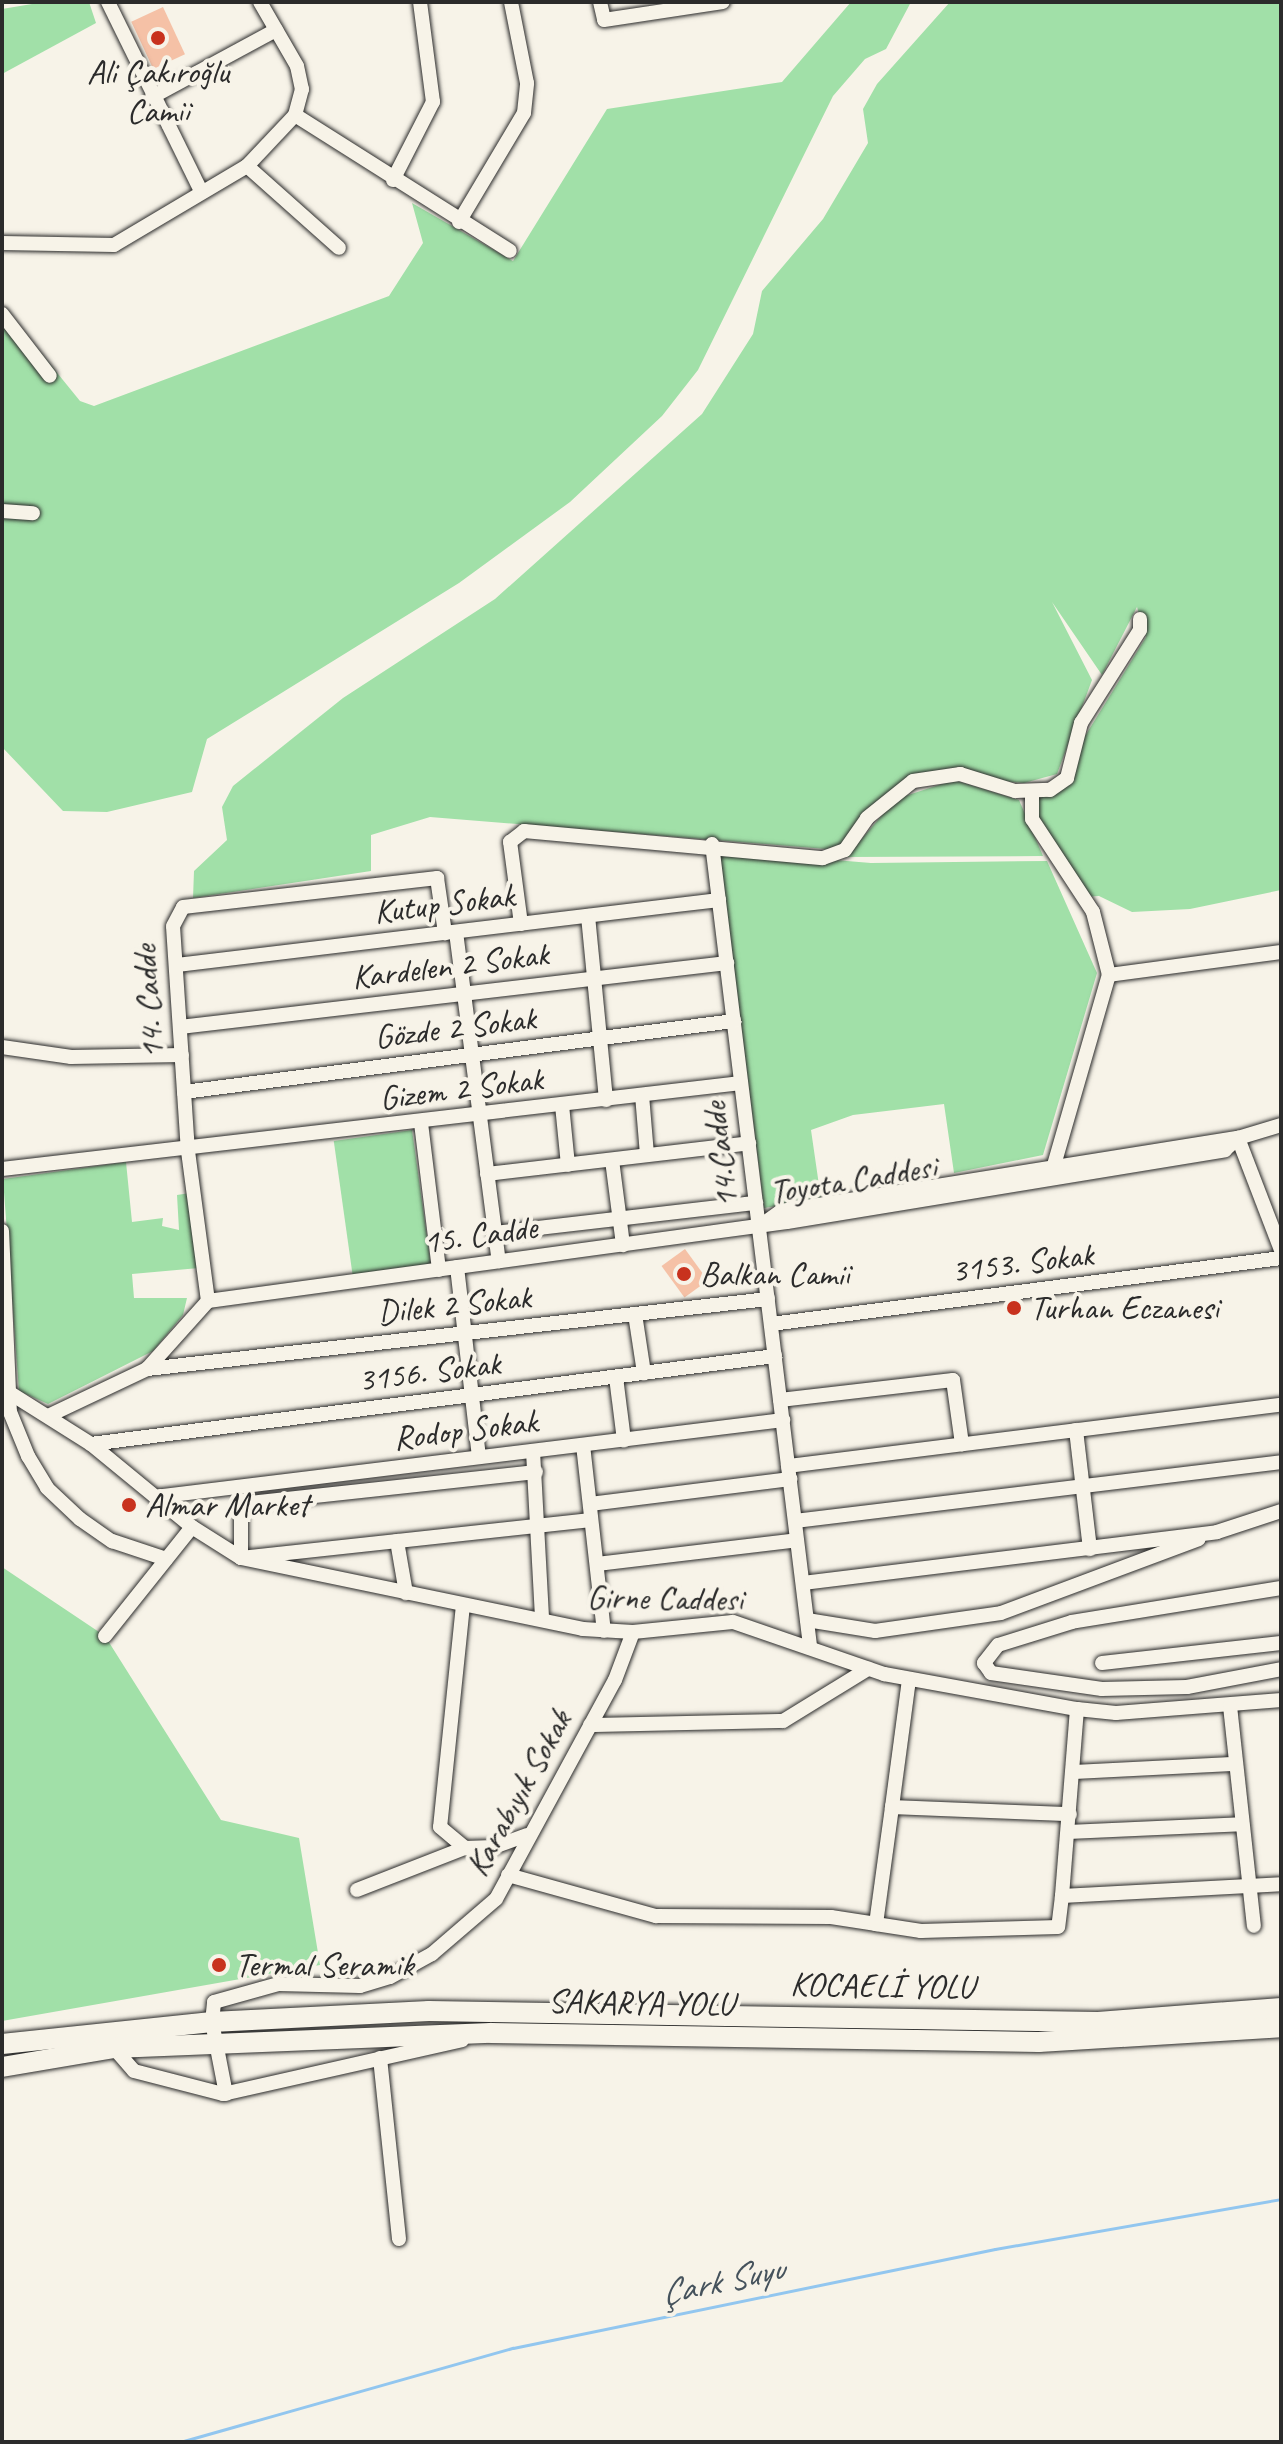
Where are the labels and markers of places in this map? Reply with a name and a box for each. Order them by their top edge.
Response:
marker: Ali Çakıroğlu Camii [149,29,167,47]
place label: Ali Çakıroğlu Camii [87,51,229,130]
place label: Balkan Camii [700,1254,851,1294]
marker: Balkan Camii [675,1265,693,1283]
place label: Turhan Eczanesi [1030,1288,1220,1328]
marker: Turhan Eczanesi [1005,1299,1023,1317]
place label: Almar Market [145,1485,310,1525]
marker: Almar Market [120,1496,138,1514]
place label: Termal Seramik [235,1945,412,1985]
marker: Termal Seramik [210,1956,228,1974]

